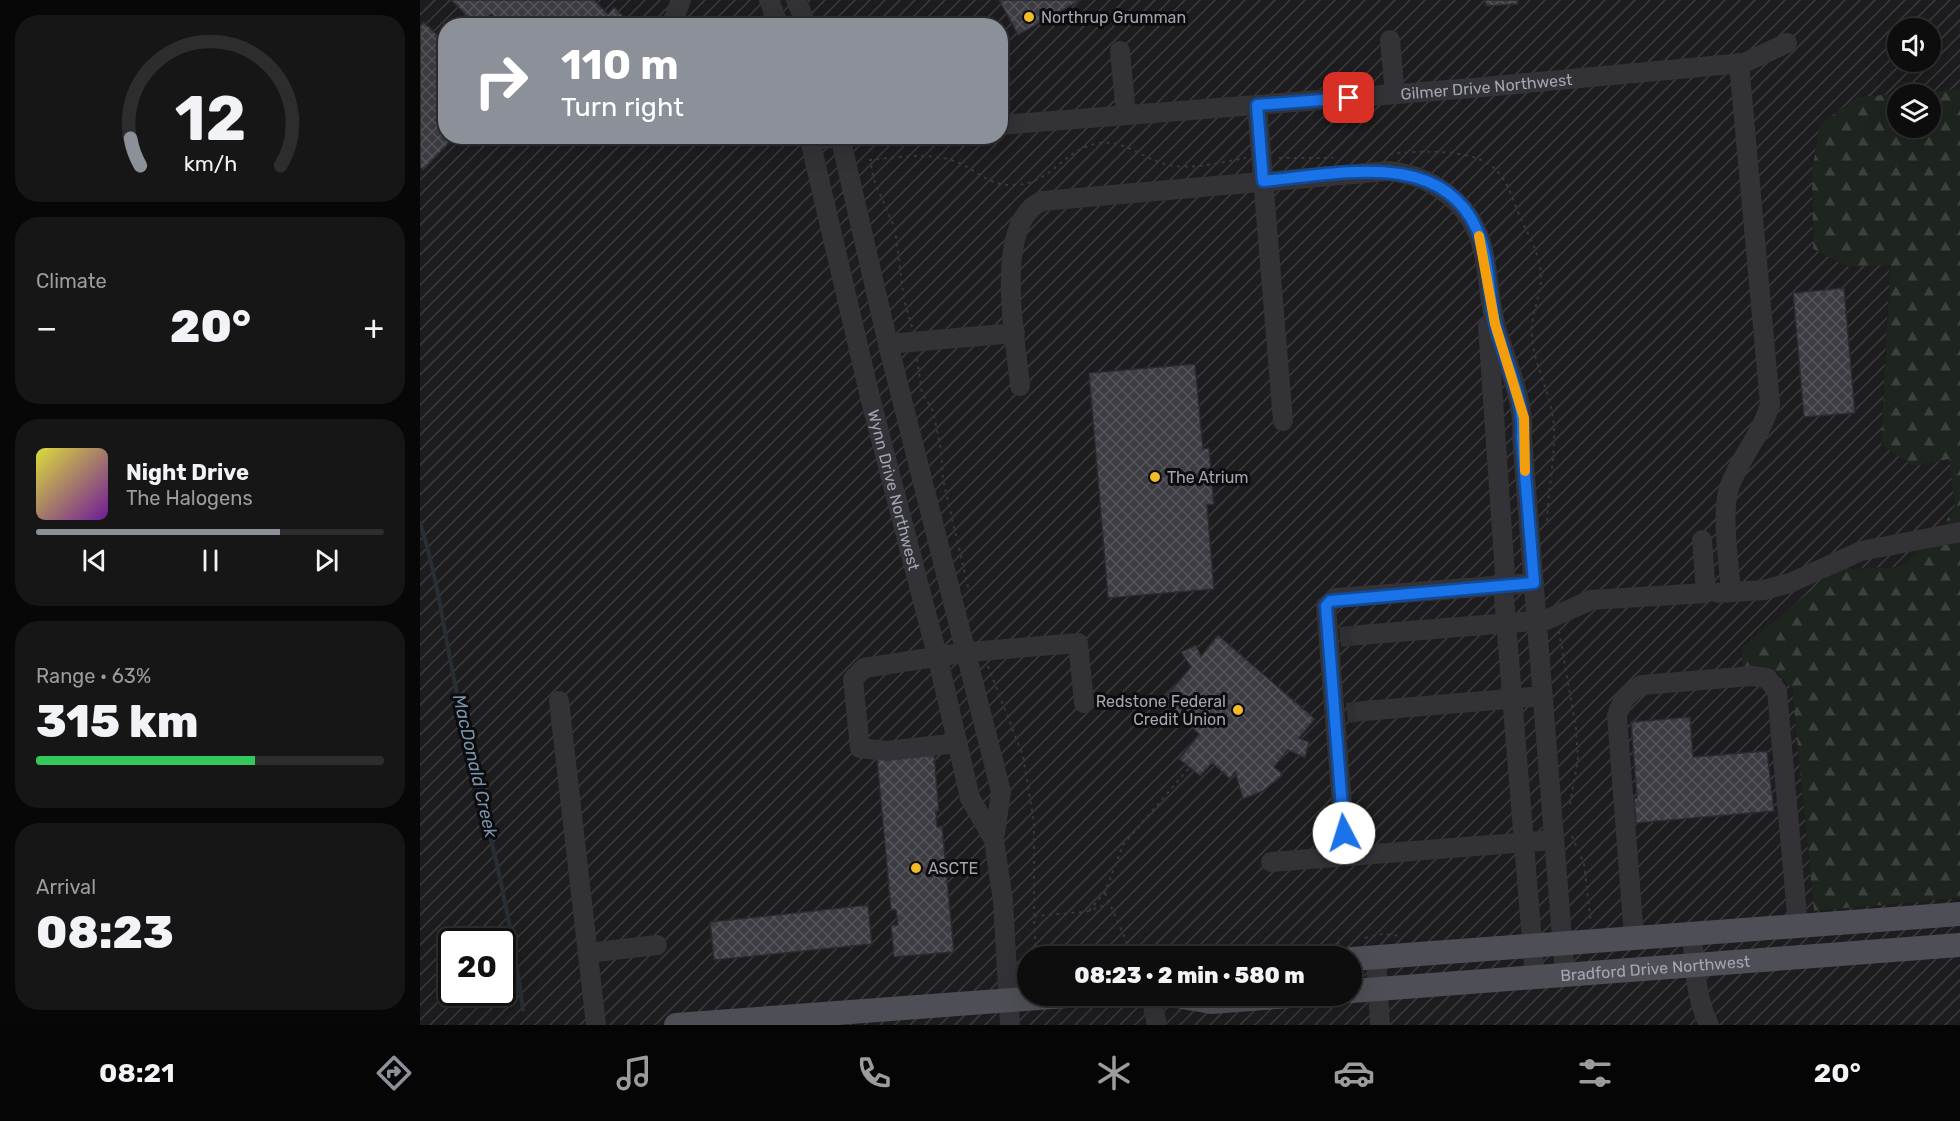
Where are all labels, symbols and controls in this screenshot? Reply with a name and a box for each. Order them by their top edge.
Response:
place label: Northrup Grumman [1041,8,1186,27]
marker: Northrup Grumman [1022,10,1036,24]
map controls [1887,18,1941,138]
button: sound [1887,18,1941,72]
text: 110 m [561,40,679,90]
icon: right [462,42,540,120]
street label: Gilmer Drive Northwest [1400,70,1573,104]
pin [1323,72,1374,123]
icon: arrive [1332,81,1365,114]
text: 12 [174,82,246,156]
button: layers [1887,84,1941,138]
text: Turn right [561,91,684,123]
text: km/h [183,151,237,176]
text: Climate [36,269,107,293]
text: 20° [170,300,251,353]
text: − [36,308,57,347]
text: + [363,308,384,347]
street label: Wynn Drive Northwest [864,407,924,573]
text: Night Drive [126,459,249,486]
place label: The Atrium [1167,468,1249,487]
marker: The Atrium [1148,470,1162,484]
text: The Halogens [126,486,253,510]
icon: previous [78,544,111,577]
icon: pause [194,544,227,577]
icon: next [310,544,343,577]
text: Range · 63% [36,664,151,688]
water label: MacDonald Creek [448,692,502,841]
place label: Redstone Federal Credit Union [1096,692,1226,729]
text: 315 km [36,695,198,748]
marker: Redstone Federal Credit Union [1231,703,1245,717]
position arrow [1312,801,1376,865]
place label: ASCTE [928,859,978,878]
marker: ASCTE [909,861,923,875]
text: Arrival [36,875,96,899]
text: 08:23 [36,906,174,959]
speed limit sign: 20 [438,928,516,1006]
street label: Bradford Drive Northwest [1560,952,1751,985]
text: 08:23 · 2 min · 580 m [1074,962,1305,989]
icon: directions [373,1052,415,1094]
icon: music [613,1052,655,1094]
icon: phone [853,1052,895,1094]
icon: climate [1093,1052,1135,1094]
icon: car [1333,1052,1375,1094]
icon: filters [1574,1052,1616,1094]
text: 08:21 [99,1057,175,1089]
text: 20° [1814,1057,1861,1089]

